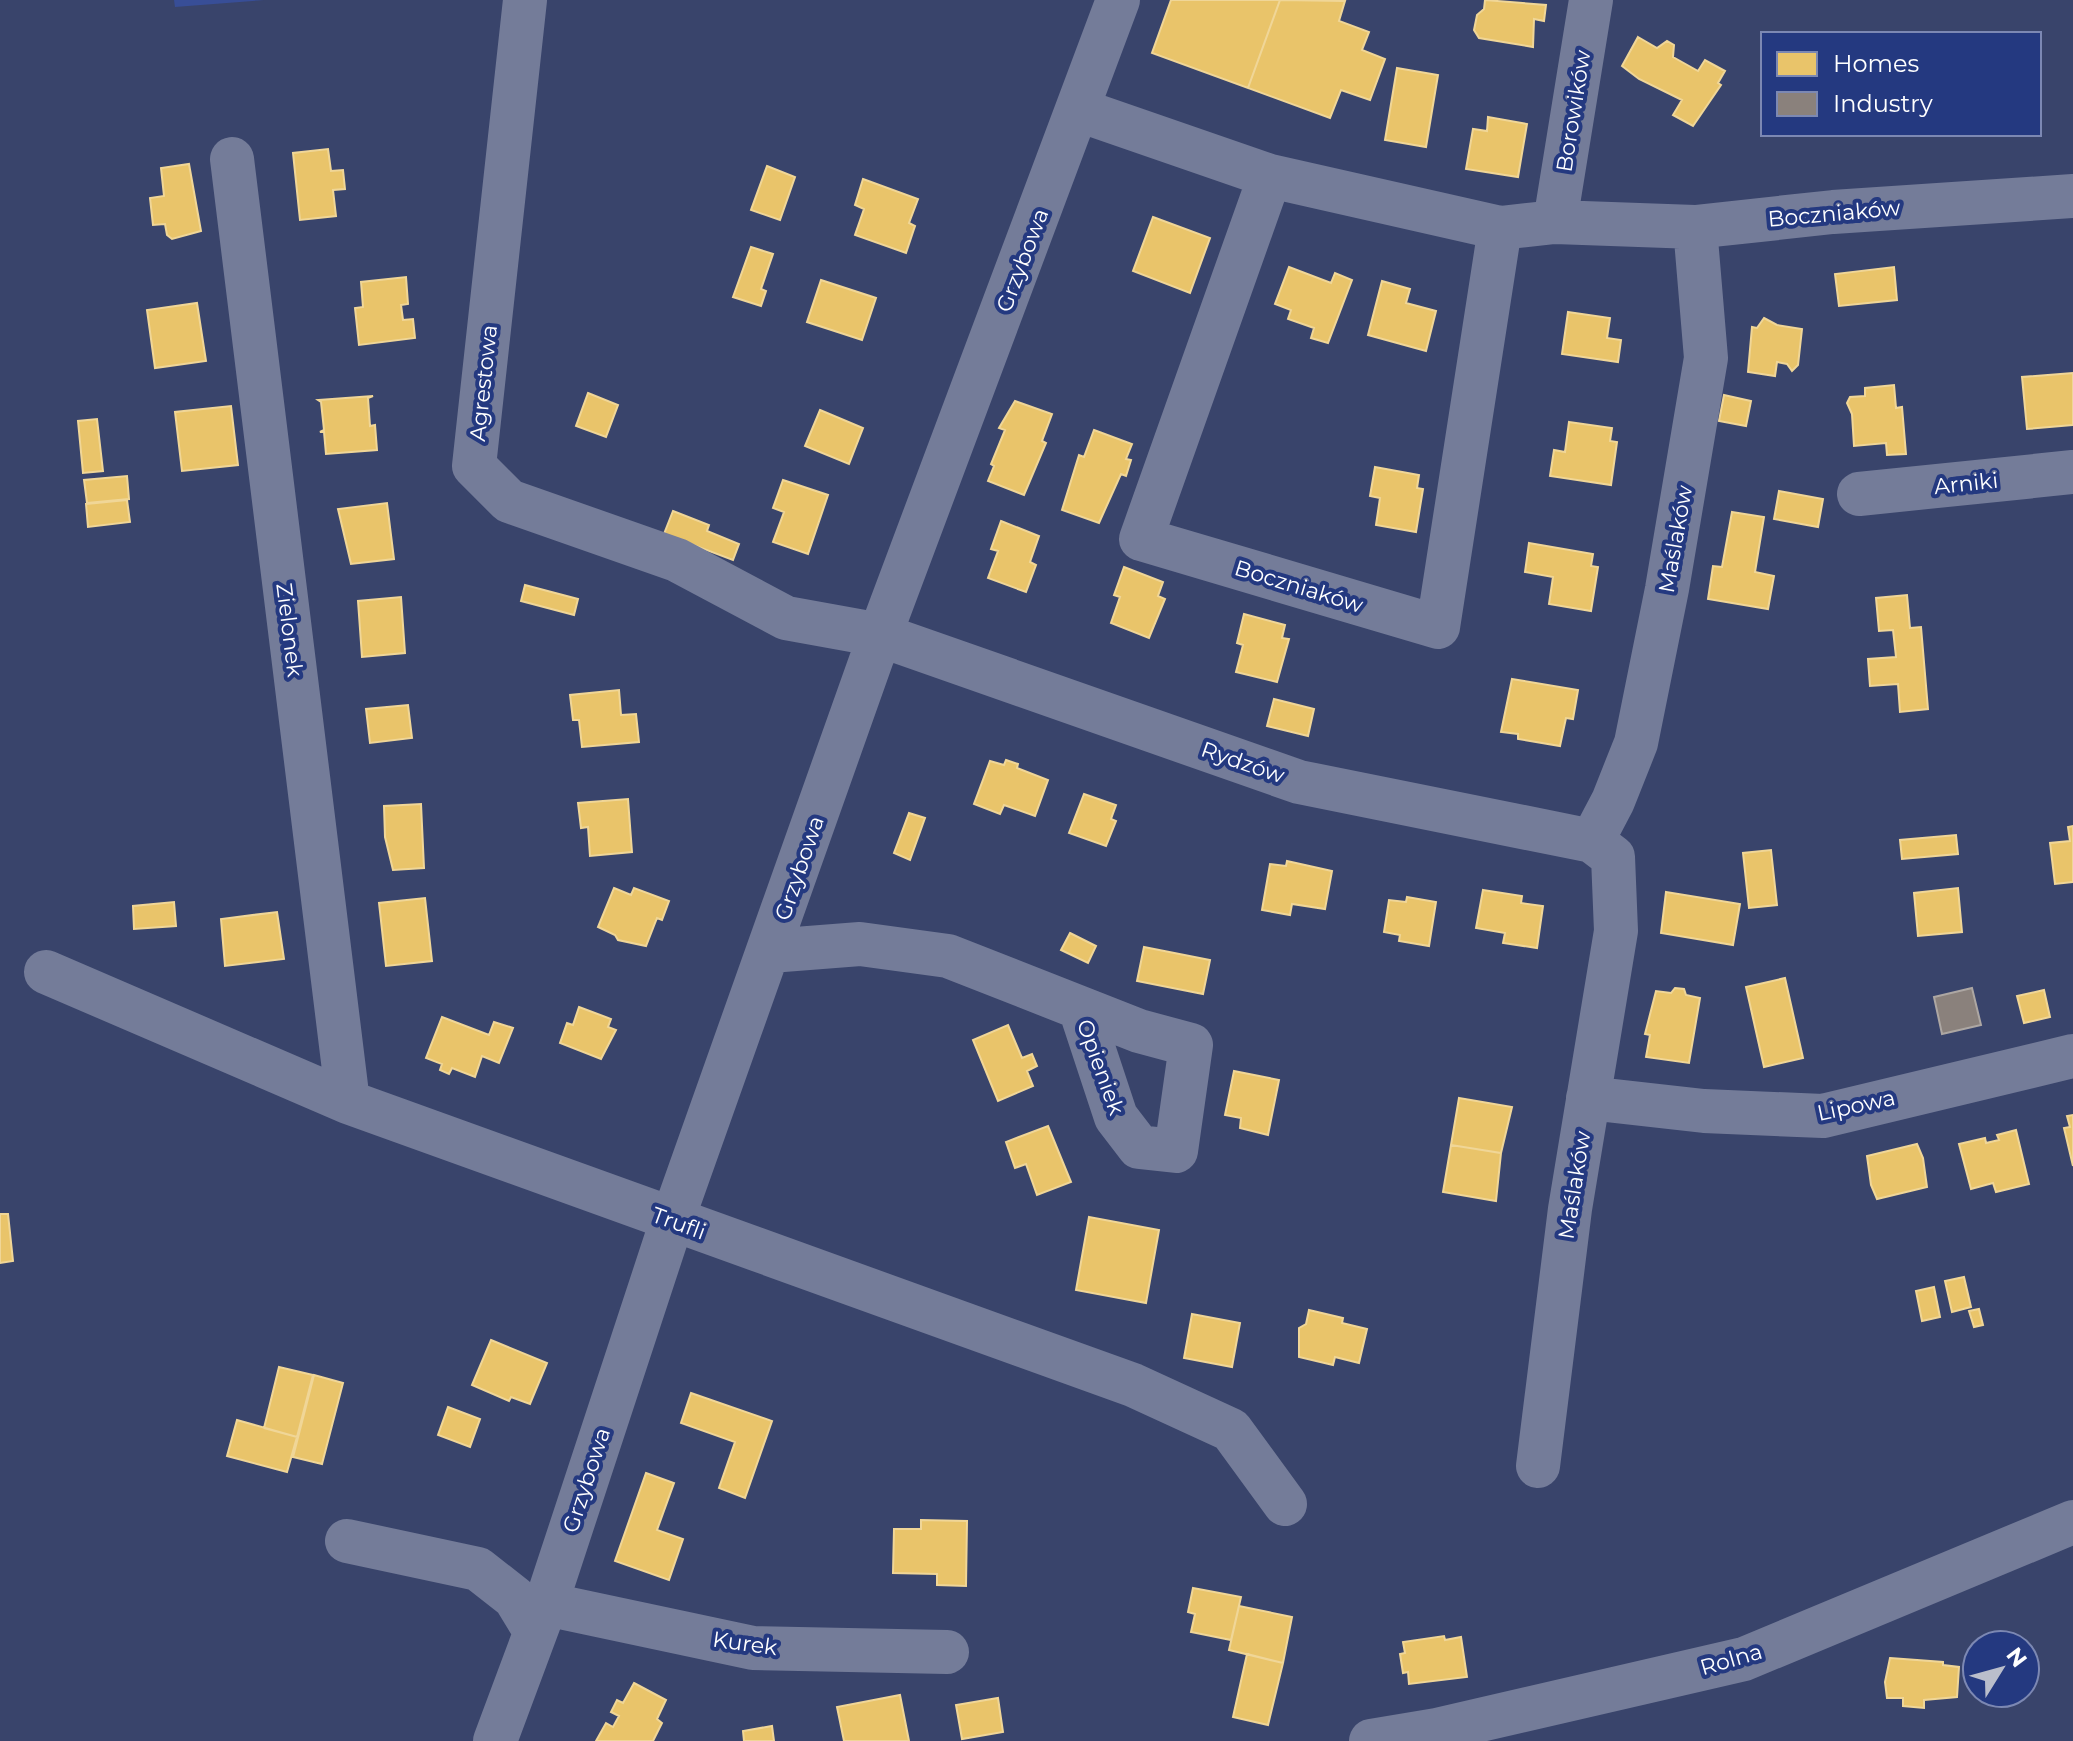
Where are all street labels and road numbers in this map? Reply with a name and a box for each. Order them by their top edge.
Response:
street label: Borowików [1551,48,1597,174]
street label: Boczniaków [1767,194,1902,233]
street label: Grzybowa [990,205,1055,316]
street label: Agrestowa [464,323,503,443]
street label: Arniki [1933,467,1999,500]
street label: Maślaków [1653,482,1698,595]
street label: Boczniaków [1231,554,1367,619]
street label: Zielonek [270,581,309,679]
street label: Rydzów [1198,736,1289,789]
street label: Grzybowa [769,812,830,924]
street label: Opieniek [1071,1016,1131,1119]
street label: Lipowa [1815,1084,1898,1127]
street label: Maślaków [1553,1128,1596,1241]
street label: Trufli [648,1201,709,1246]
street label: Grzybowa [557,1424,616,1536]
street label: Kurek [711,1626,780,1662]
street label: Rolna [1697,1638,1765,1681]

